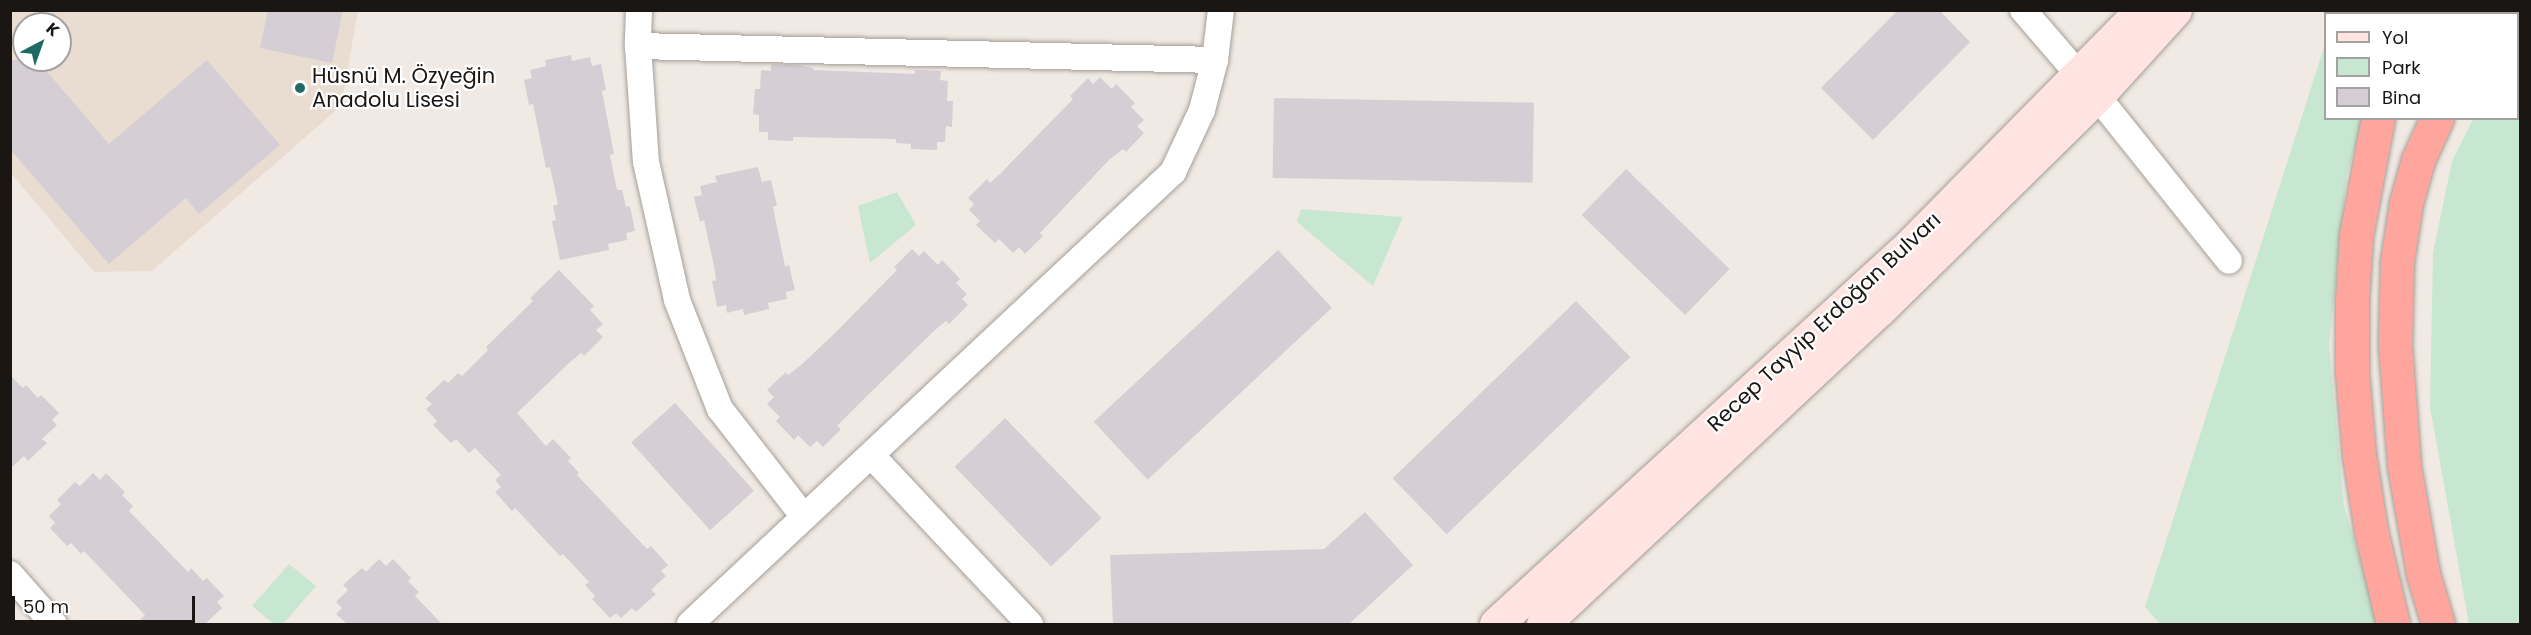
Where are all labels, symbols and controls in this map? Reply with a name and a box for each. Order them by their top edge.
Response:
north arrow [12,12,72,72]
legend [2324,12,2519,120]
text: K [41,17,65,42]
text: Yol [2382,25,2408,50]
text: Park [2382,55,2421,80]
place label: Hüsnü M. Özyeğin Anadolu Lisesi [312,63,495,113]
marker: Hüsnü M. Özyeğin Anadolu Lisesi [293,81,307,95]
text: Bina [2382,85,2421,110]
street label: Recep Tayyip Erdoğan Bulvarı [1702,207,1946,437]
scale bar [15,584,198,622]
text: 50 m [23,594,69,619]

